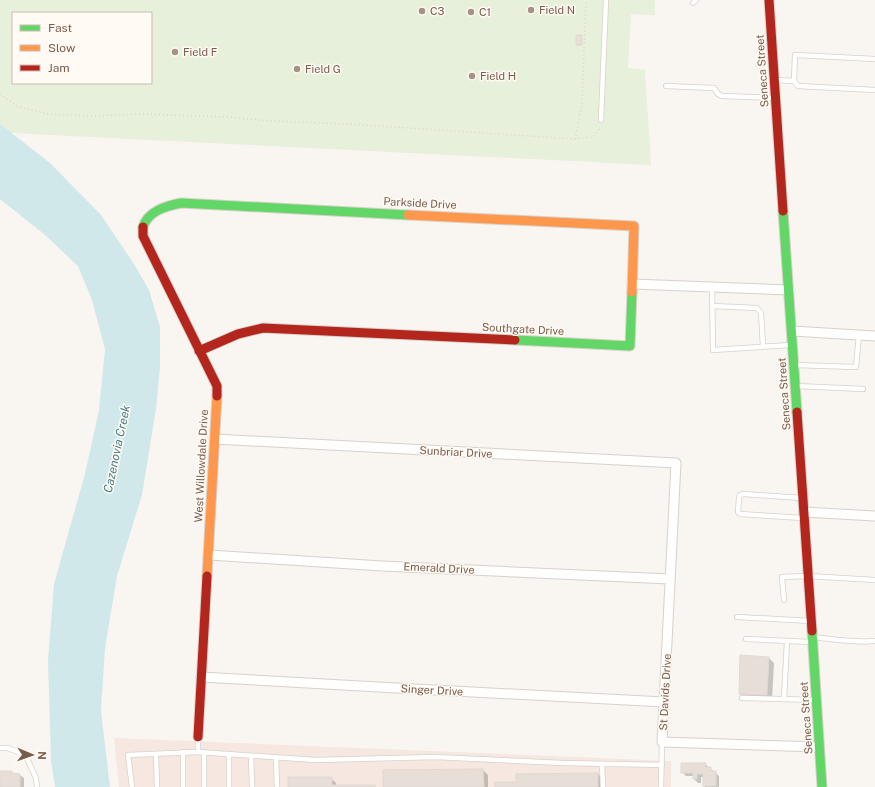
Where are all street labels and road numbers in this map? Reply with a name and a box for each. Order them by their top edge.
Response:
street label: Seneca Street [753,34,771,108]
street label: Parkside Drive [383,195,457,211]
street label: Southgate Drive [482,321,564,337]
street label: Seneca Street [775,357,793,431]
street label: West Willowdale Drive [192,409,210,523]
street label: Sunbriar Drive [419,444,493,460]
street label: Emerald Drive [403,560,475,576]
street label: St Davids Drive [657,653,673,731]
street label: Seneca Street [797,681,815,755]
street label: Singer Drive [400,682,464,698]

